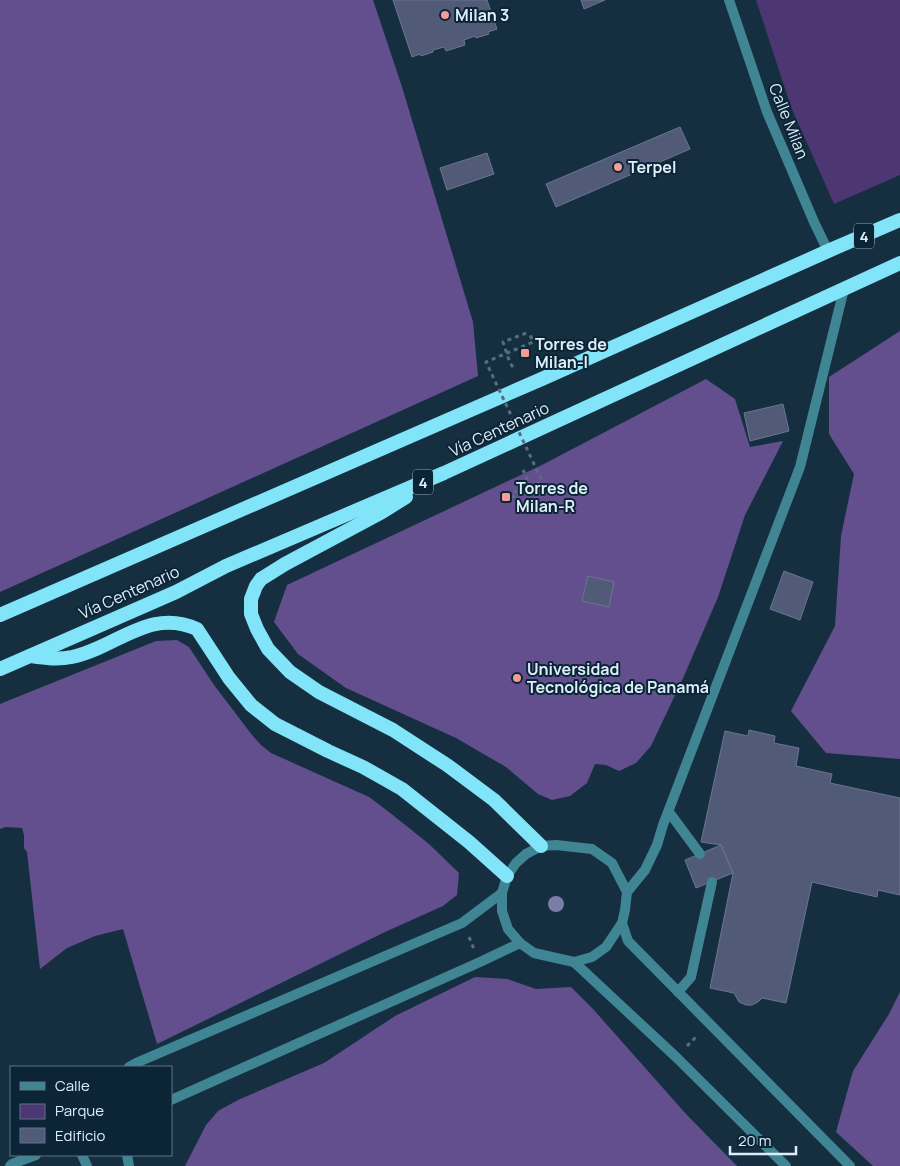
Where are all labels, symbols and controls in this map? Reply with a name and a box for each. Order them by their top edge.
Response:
place label: Milan 3 [455,4,509,26]
marker: Milan 3 [439,9,451,21]
street label: Calle Milan [764,80,814,162]
place label: Terpel [628,156,676,178]
marker: Terpel [612,161,624,173]
road number: 4 [854,224,874,248]
place label: Torres de Milan-I [535,333,607,373]
marker: Torres de Milan-I [519,347,531,359]
street label: Vía Centenario [446,396,552,462]
road number: 4 [413,470,433,494]
place label: Torres de Milan-R [516,477,588,517]
marker: Torres de Milan-R [500,491,512,503]
street label: Vía Centenario [75,560,183,624]
place label: Universidad Tecnológica de Panamá [527,658,709,698]
marker: Universidad Tecnológica de Panamá [511,672,523,684]
legend [10,1066,172,1156]
text: Calle [55,1075,90,1096]
text: Parque [55,1100,104,1121]
scale bar [730,1124,796,1156]
text: Edificio [55,1125,106,1146]
text: 20 m [738,1130,771,1151]

